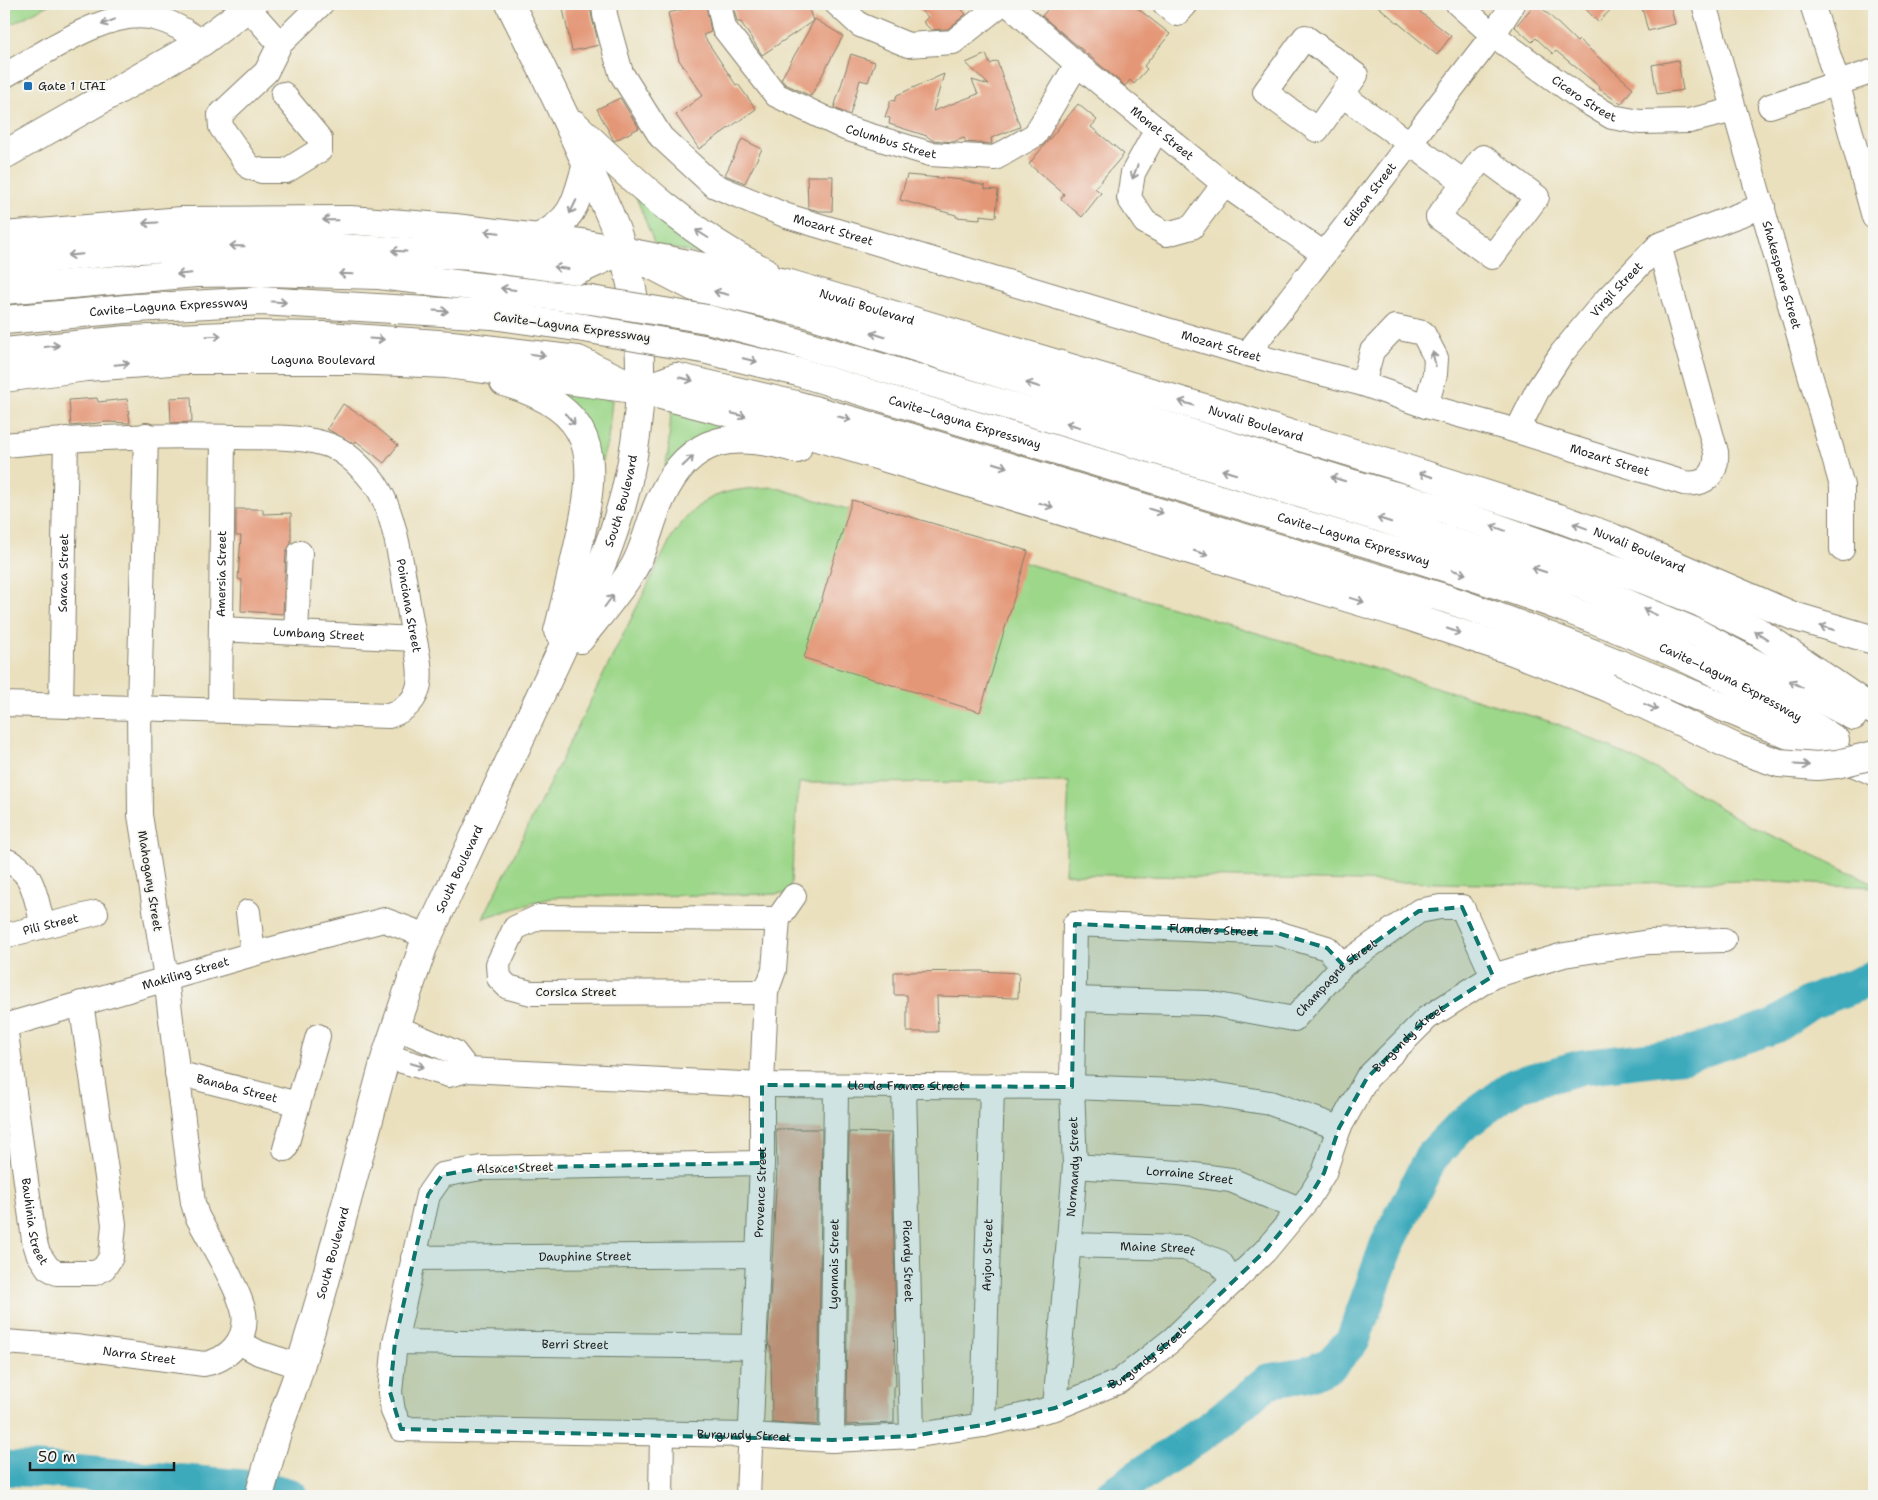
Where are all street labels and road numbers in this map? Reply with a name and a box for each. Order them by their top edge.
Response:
street label: Cicero Street [1548,72,1617,126]
street label: Monet Street [1127,103,1197,164]
street label: Columbus Street [844,121,937,162]
street label: Edison Street [1340,159,1400,230]
street label: Mozart Street [791,210,875,249]
street label: Shakespeare Street [1758,219,1805,331]
street label: Virgil Street [1587,258,1646,320]
street label: Nuvali Boulevard [817,285,917,329]
street label: Cavite–Laguna Expressway [89,294,248,320]
street label: Cavite–Laguna Expressway [492,308,652,346]
street label: Mozart Street [1179,327,1263,365]
street label: Laguna Boulevard [271,352,376,369]
street label: Cavite–Laguna Expressway [887,392,1043,453]
street label: Nuvali Boulevard [1206,402,1306,445]
street label: Mozart Street [1568,440,1652,480]
street label: South Boulevard [601,453,641,549]
street label: Cavite–Laguna Expressway [1275,509,1432,570]
street label: Nuvali Boulevard [1591,523,1688,576]
street label: Amersia Street [213,531,230,617]
street label: Saraca Street [55,533,72,613]
street label: Poinciana Street [393,557,425,654]
street label: Lumbang Street [273,624,365,644]
street label: Cavite–Laguna Expressway [1657,639,1805,726]
street label: South Boulevard [432,822,487,916]
street label: Mahogany Street [134,829,166,933]
street label: Pili Street [21,910,80,939]
street label: Flanders Street [1169,920,1259,940]
street label: Champagne Street [1292,935,1380,1020]
street label: Makiling Street [140,953,231,994]
street label: Corsica Street [536,984,616,1000]
street label: Burgundy Street [1369,1000,1448,1076]
street label: Banaba Street [195,1070,279,1106]
street label: Lle de France Street [848,1078,965,1094]
street label: Normandy Street [1063,1116,1083,1217]
street label: Provence Street [751,1147,770,1238]
street label: Alsace Street [476,1159,554,1177]
street label: Lorraine Street [1145,1163,1234,1188]
street label: Bauhinia Street [18,1177,52,1268]
street label: South Boulevard [313,1205,353,1301]
street label: Lyonnais Street [825,1219,843,1309]
street label: Anjou Street [979,1219,996,1292]
street label: Picardy Street [899,1220,917,1302]
street label: Maine Street [1120,1238,1198,1260]
street label: Dauphine Street [539,1248,631,1265]
street label: Burgundy Street [1106,1323,1189,1393]
street label: Berri Street [541,1336,609,1353]
street label: Narra Street [102,1343,177,1368]
street label: Burgundy Street [697,1426,792,1445]

